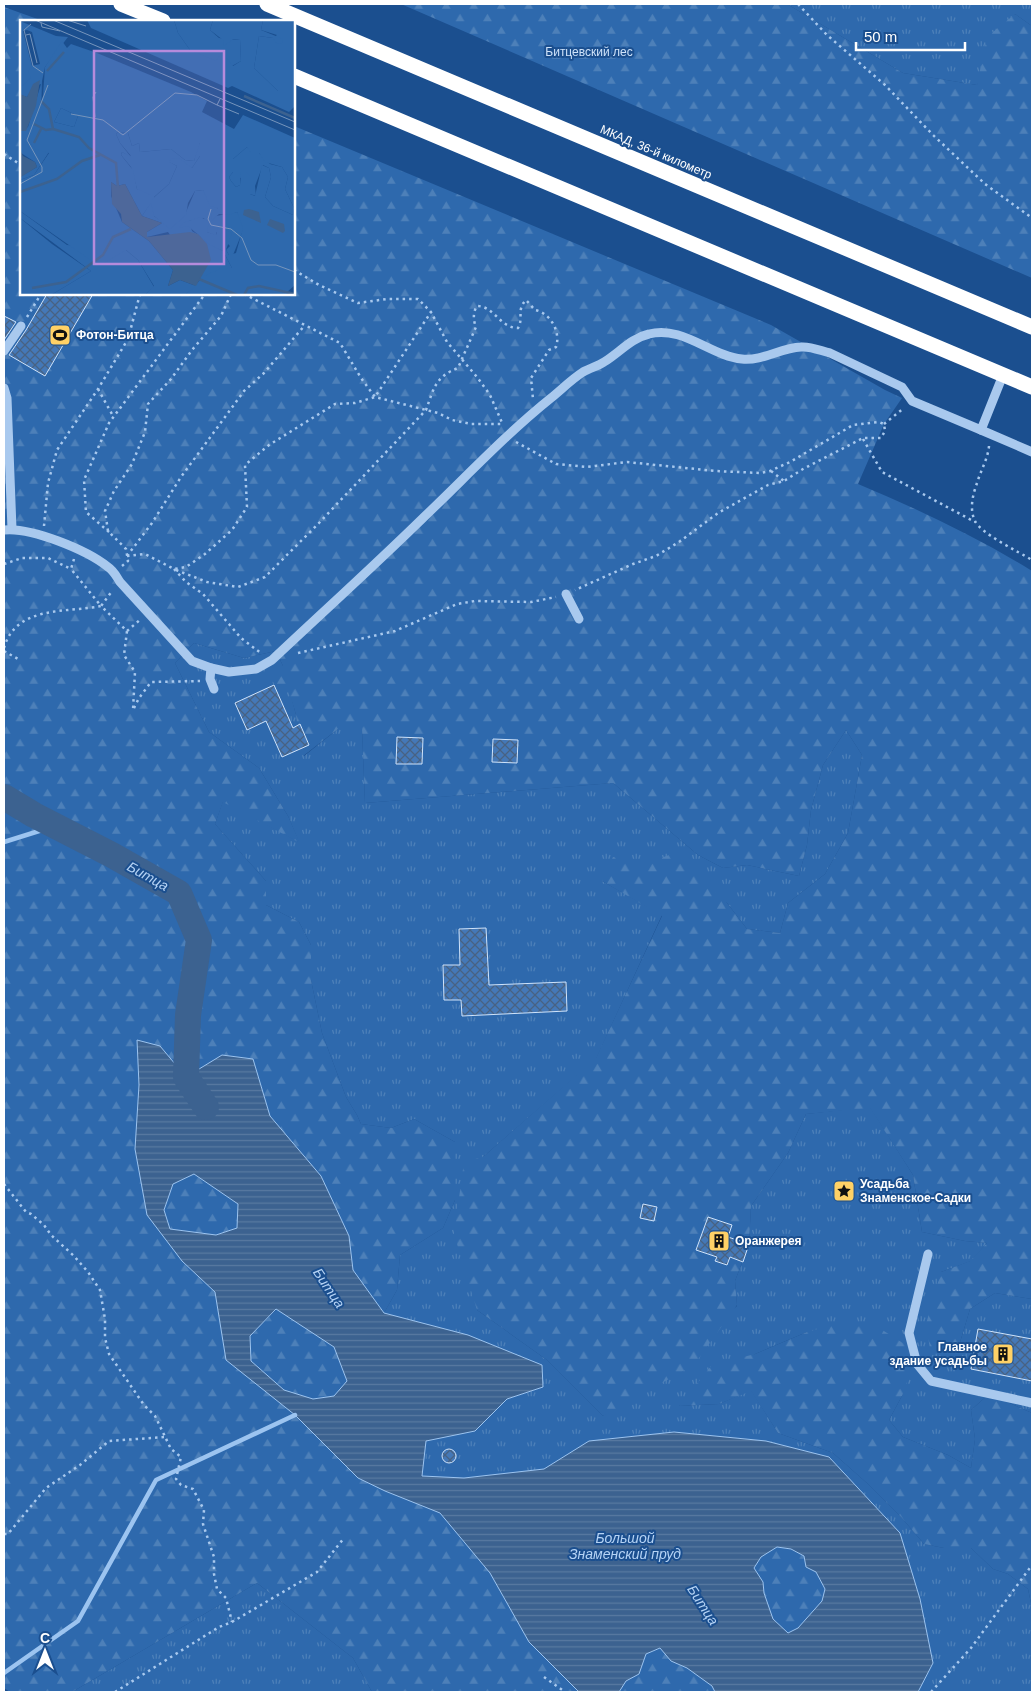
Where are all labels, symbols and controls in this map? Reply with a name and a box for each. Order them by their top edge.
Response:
inset map [20,20,295,295]
scale bar [856,20,965,52]
text: 50 m [864,28,897,45]
park label: Битцевский лес [545,45,633,59]
street label: МКАД, 36-й километр [598,122,714,182]
sports icon: Фотон-Битца [48,323,72,347]
place label: Фотон-Битца [76,328,154,342]
water label: Битца [125,858,172,894]
place label: Усадьба Знаменское-Садки [860,1177,971,1205]
place icon: Усадьба Знаменское-Садки [832,1179,856,1203]
building icon: Оранжерея [707,1229,731,1253]
place label: Оранжерея [735,1234,802,1248]
water label: Битца [310,1265,348,1311]
place label: Главное здание усадьбы [890,1340,987,1368]
building icon: Главное здание усадьбы [991,1342,1015,1366]
water label: Большой Знаменский пруд [569,1530,681,1562]
water label: Битца [684,1582,722,1628]
north arrow [20,1626,70,1676]
text: С [40,1630,50,1646]

